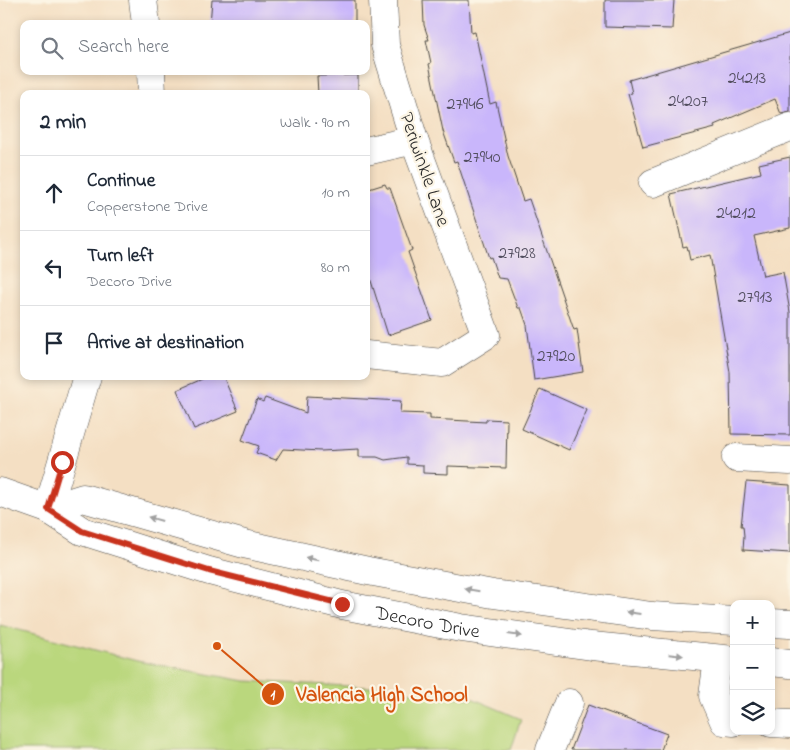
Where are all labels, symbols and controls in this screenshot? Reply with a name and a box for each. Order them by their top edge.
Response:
search box [20,20,370,75]
icon: search [38,34,66,62]
text: Search here [78,34,169,61]
house number: 24213 [728,66,766,92]
house number: 24207 [668,89,709,115]
house number: 27946 [446,92,484,118]
text: 2 min [40,108,86,138]
street label: Periwinkle Lane [391,109,457,231]
text: Walk · 90 m [280,111,350,135]
house number: 27940 [464,145,501,171]
text: Continue [87,168,155,195]
icon: ahead [40,179,68,207]
text: 10 m [322,181,350,205]
text: Copperstone Drive [87,195,208,219]
house number: 24212 [716,201,756,227]
house number: 27928 [498,241,536,267]
text: Turn left [87,243,154,270]
icon: left [40,254,68,282]
text: 80 m [321,256,350,280]
text: Decoro Drive [87,270,172,294]
house number: 27913 [738,285,772,311]
icon: arrive [40,329,68,357]
text: Arrive at destination [87,330,244,357]
house number: 27920 [537,344,575,370]
route start [51,451,74,474]
one-way arrow [148,514,163,522]
one-way arrow [305,555,320,563]
one-way arrow [464,586,480,594]
route end [331,593,354,616]
street label: Decoro Drive [371,599,482,647]
map controls [730,600,775,735]
button: + [730,600,775,645]
one-way arrow [624,609,640,617]
one-way arrow [507,631,523,639]
button: − [730,645,775,690]
one-way arrow [668,651,684,659]
callout: Valencia High School [261,676,478,712]
text: Valencia High School [295,681,468,713]
text: 1 [271,684,276,706]
button: layers [730,690,775,735]

